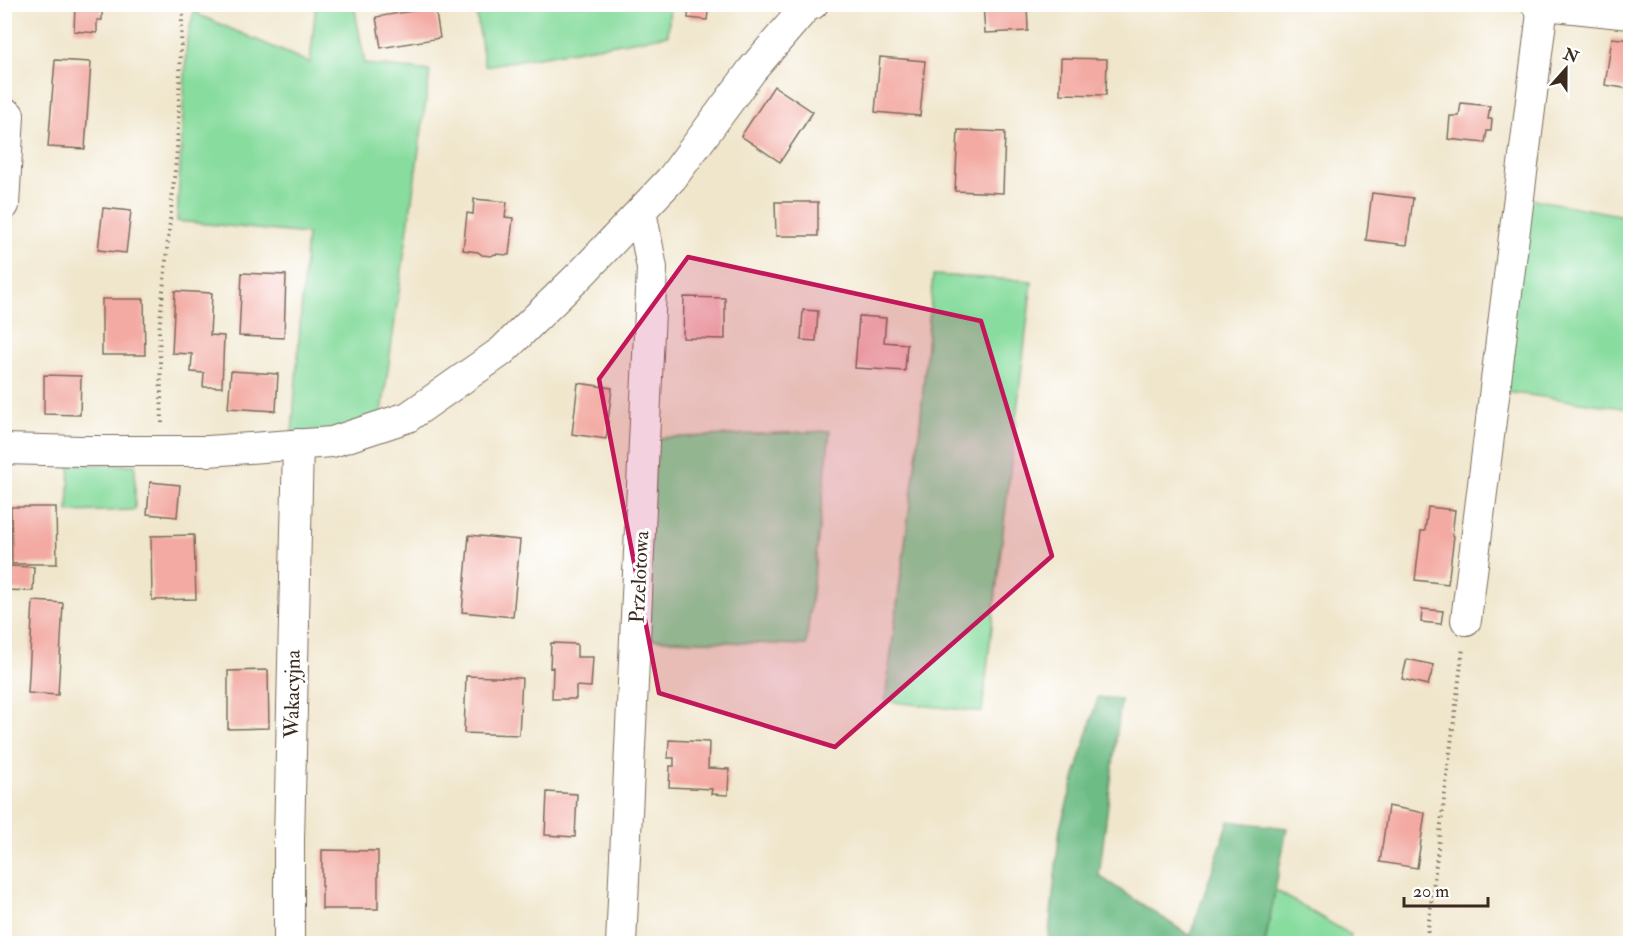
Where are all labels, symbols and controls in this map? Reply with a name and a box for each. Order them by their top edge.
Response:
north arrow [1536,39,1596,99]
text: N [1560,44,1582,68]
street label: Przelotowa [624,530,655,624]
street label: Wakacyjna [278,649,307,740]
scale bar [1404,870,1488,908]
text: 20 m [1413,880,1449,903]

